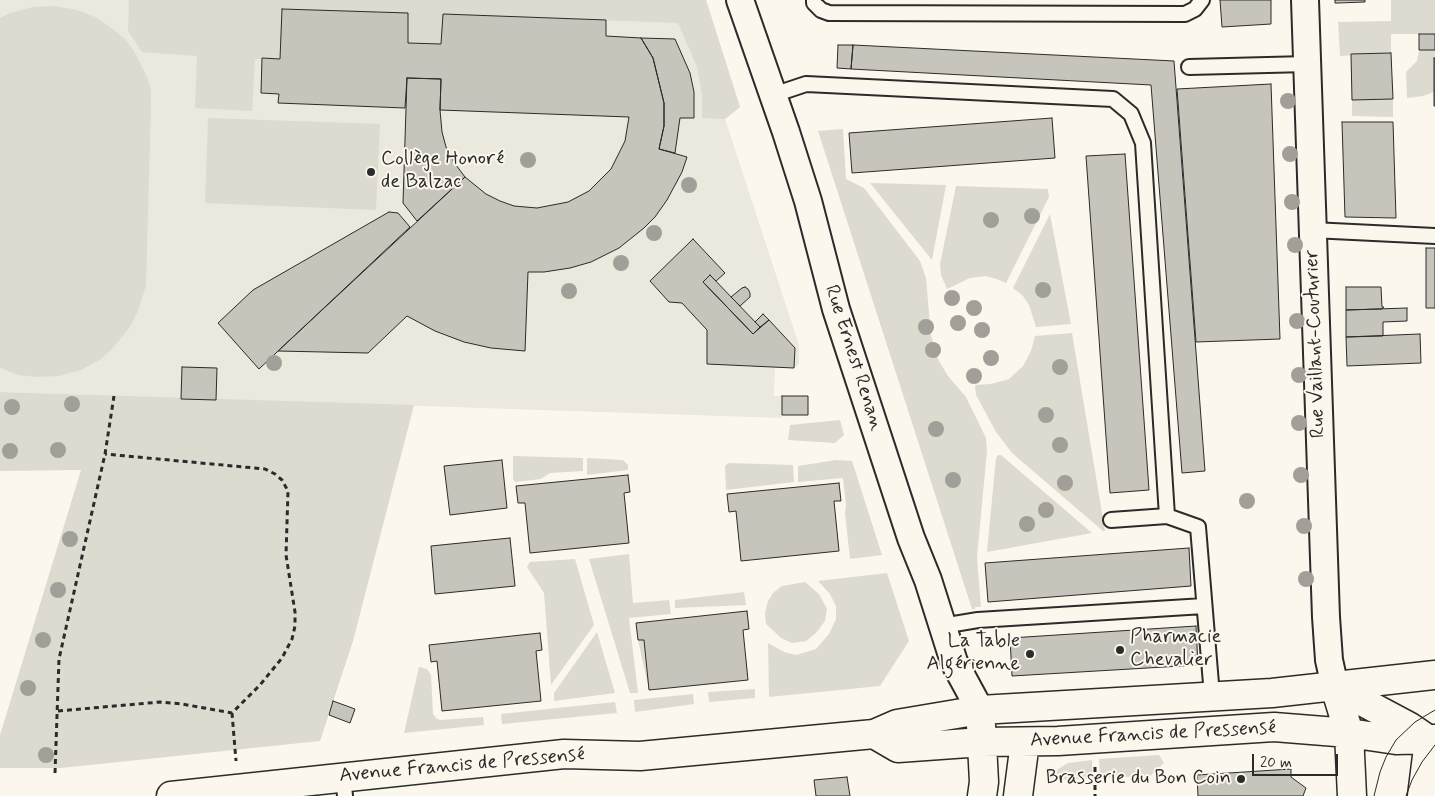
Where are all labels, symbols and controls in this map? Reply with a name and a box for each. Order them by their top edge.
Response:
place label: Collège Honoré de Balzac [381,148,504,195]
marker: Collège Honoré de Balzac [365,166,377,178]
street label: Rue Vaillant-Couturier [1301,249,1331,439]
street label: Rue Ernest Renan [818,282,888,434]
place label: Pharmacie Chevalier [1130,626,1221,673]
place label: La Table Algérienne [927,630,1020,677]
marker: Pharmacie Chevalier [1114,644,1126,656]
marker: La Table Algérienne [1024,648,1036,660]
street label: Avenue Francis de Pressensé [1029,717,1277,753]
street label: Avenue Francis de Pressensé [338,743,586,789]
scale bar [1255,744,1341,776]
text: 20 m [1260,753,1292,773]
place label: Brasserie du Bon Coin [1046,767,1231,791]
marker: Brasserie du Bon Coin [1235,773,1247,785]

